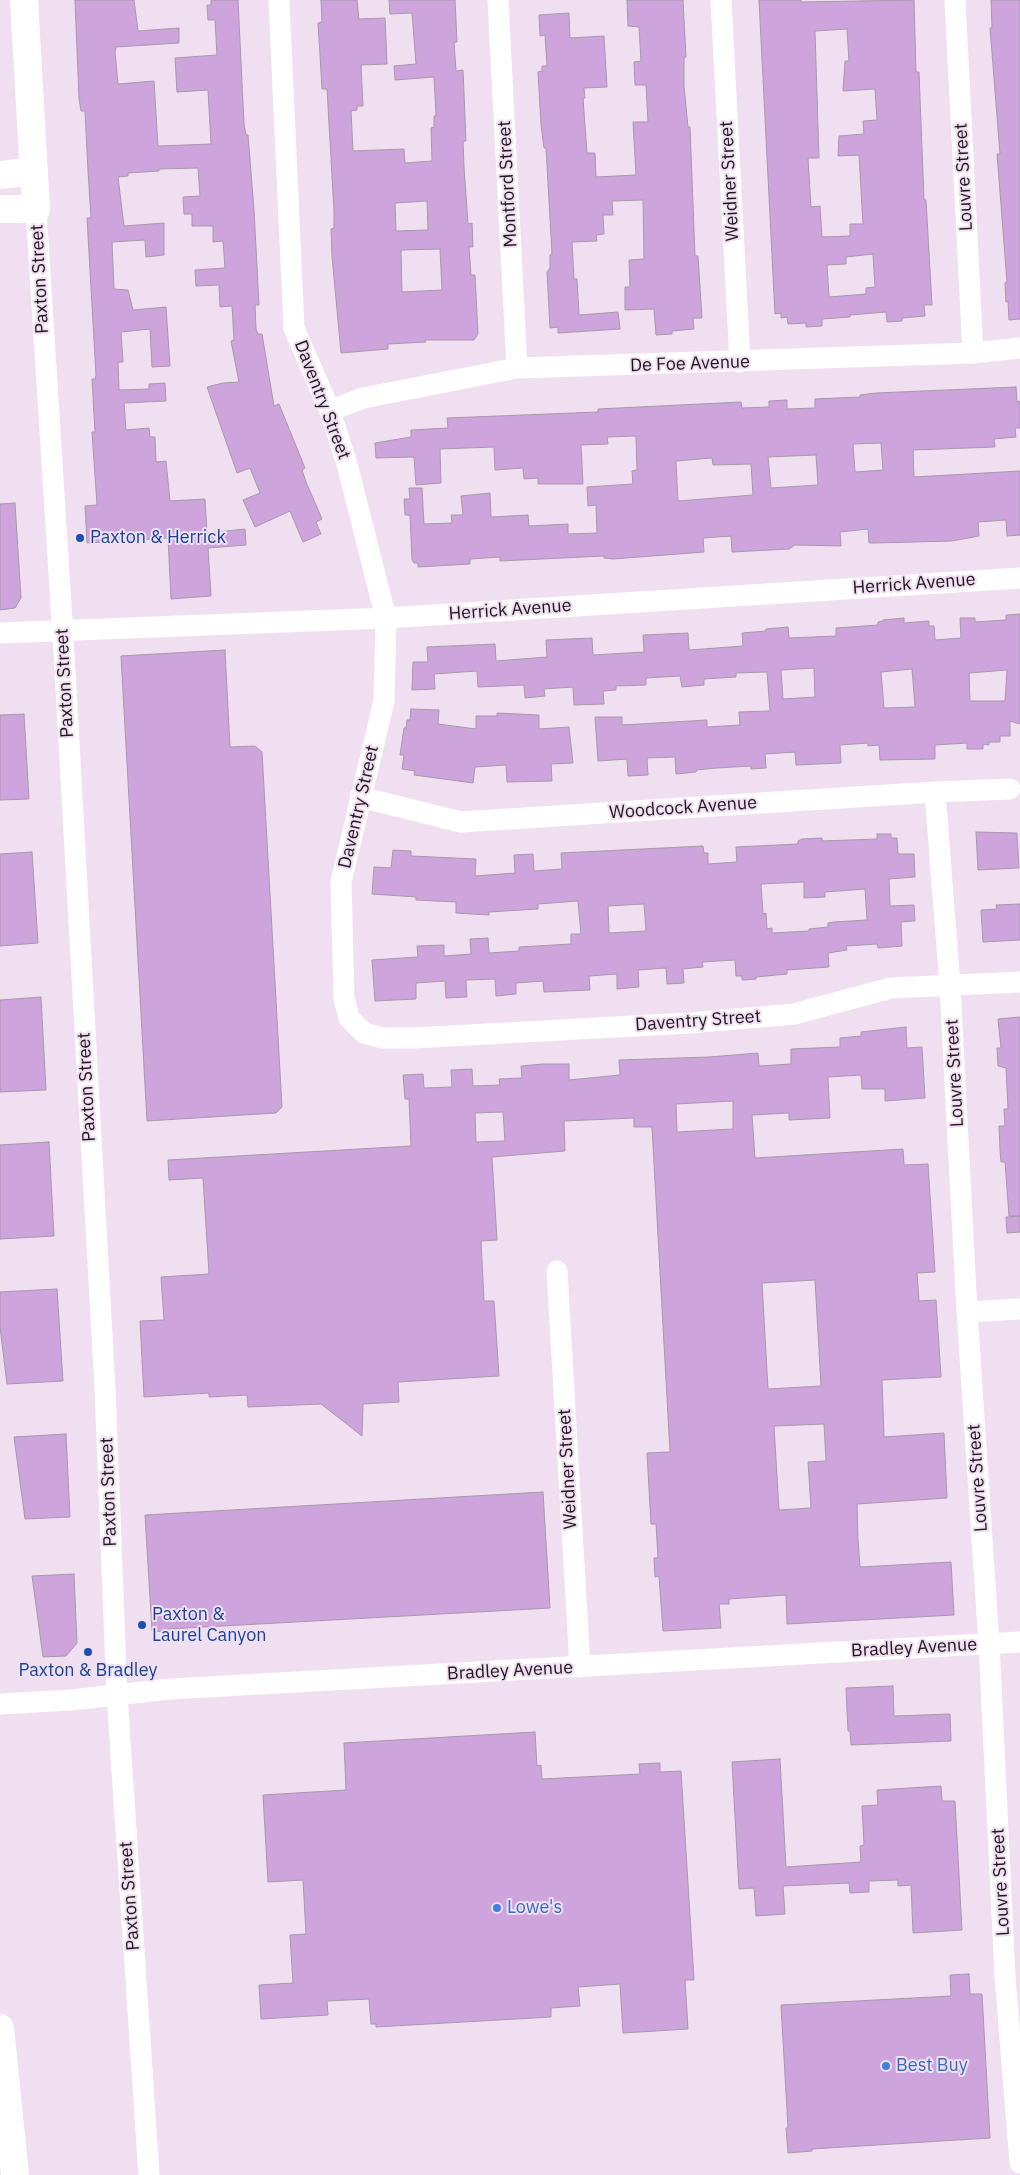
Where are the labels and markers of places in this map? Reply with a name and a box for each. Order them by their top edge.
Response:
place label: Paxton & Herrick [90,527,226,549]
marker: Paxton & Herrick [74,532,86,544]
place label: Paxton & Laurel Canyon [152,1604,266,1646]
marker: Paxton & Laurel Canyon [136,1619,148,1631]
marker: Paxton & Bradley [82,1646,94,1658]
place label: Paxton & Bradley [18,1660,158,1682]
place label: Lowe's [507,1897,562,1919]
marker: Lowe's [491,1902,503,1914]
place label: Best Buy [896,2055,968,2077]
marker: Best Buy [880,2060,892,2072]

